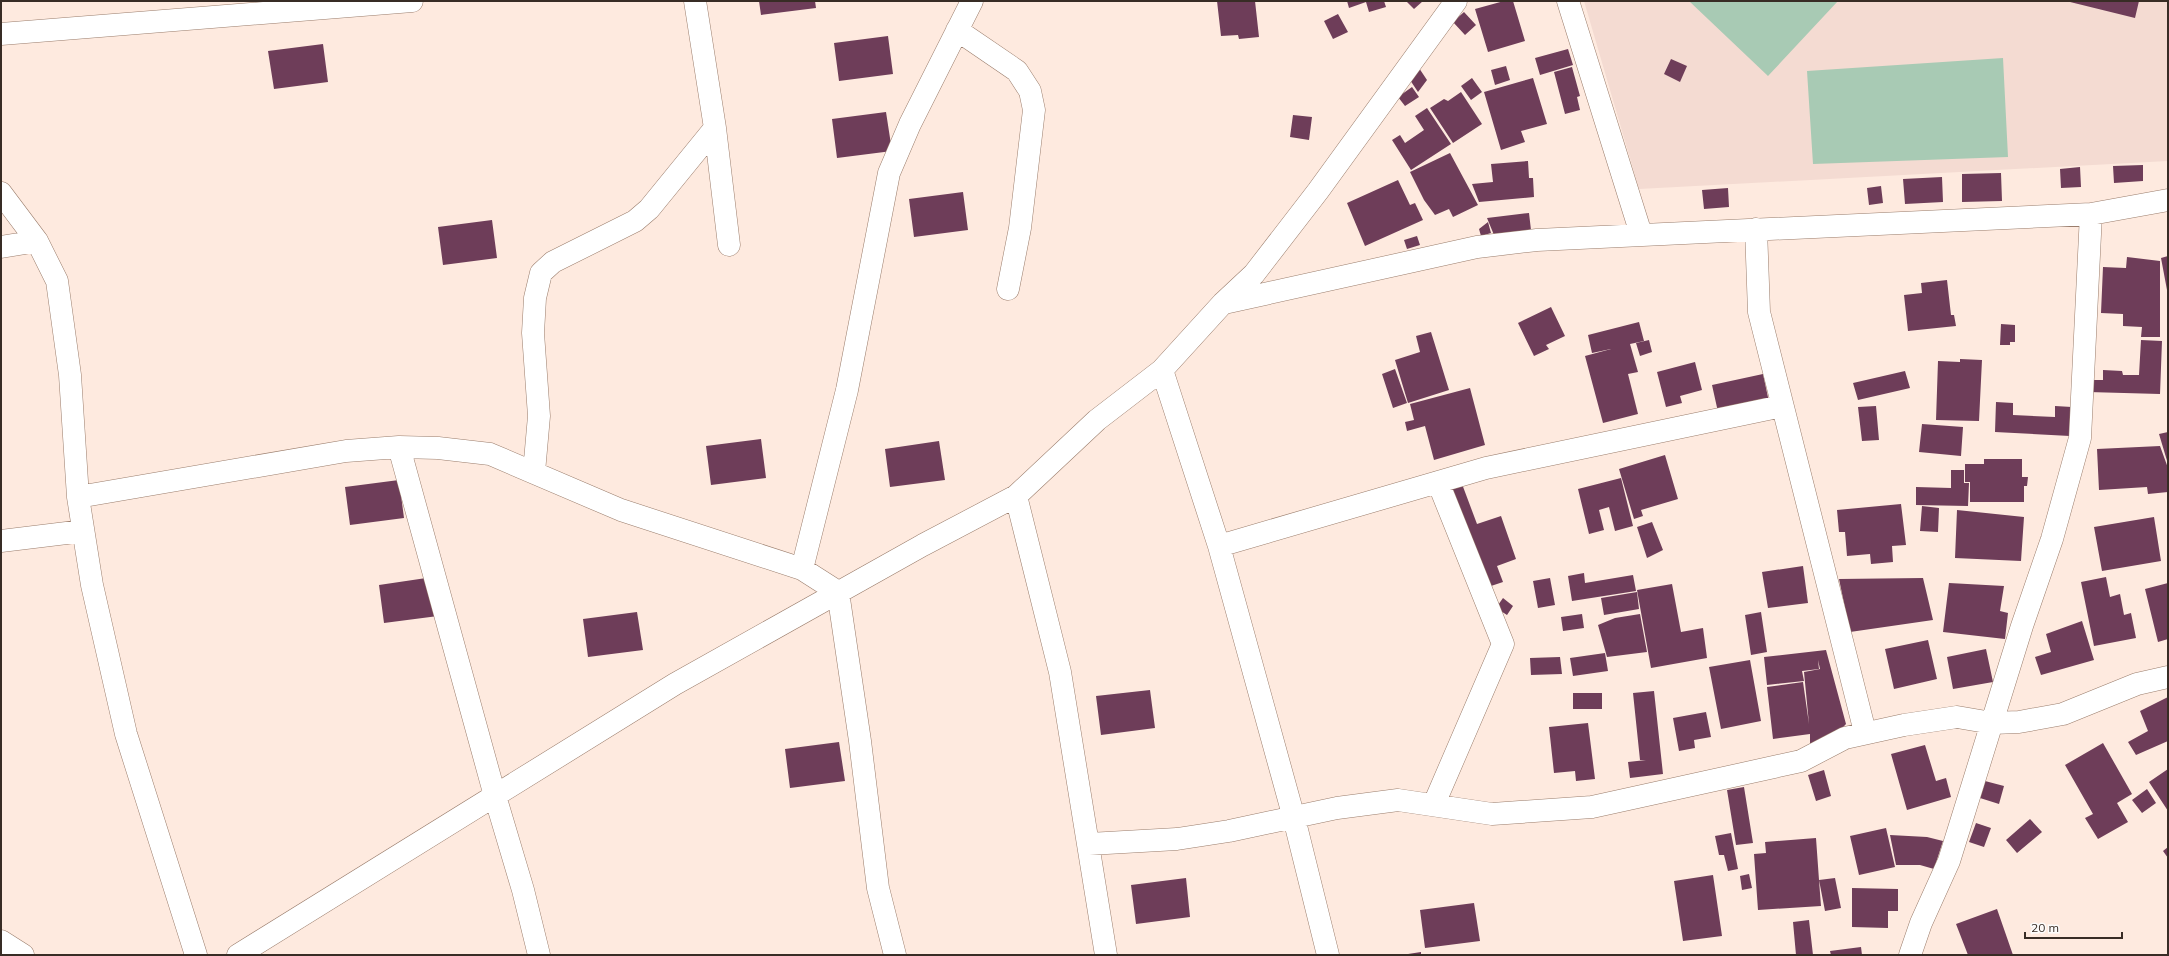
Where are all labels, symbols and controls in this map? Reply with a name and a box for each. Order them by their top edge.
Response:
scale bar [2025,914,2122,940]
text: 20 m [2031,920,2059,935]

